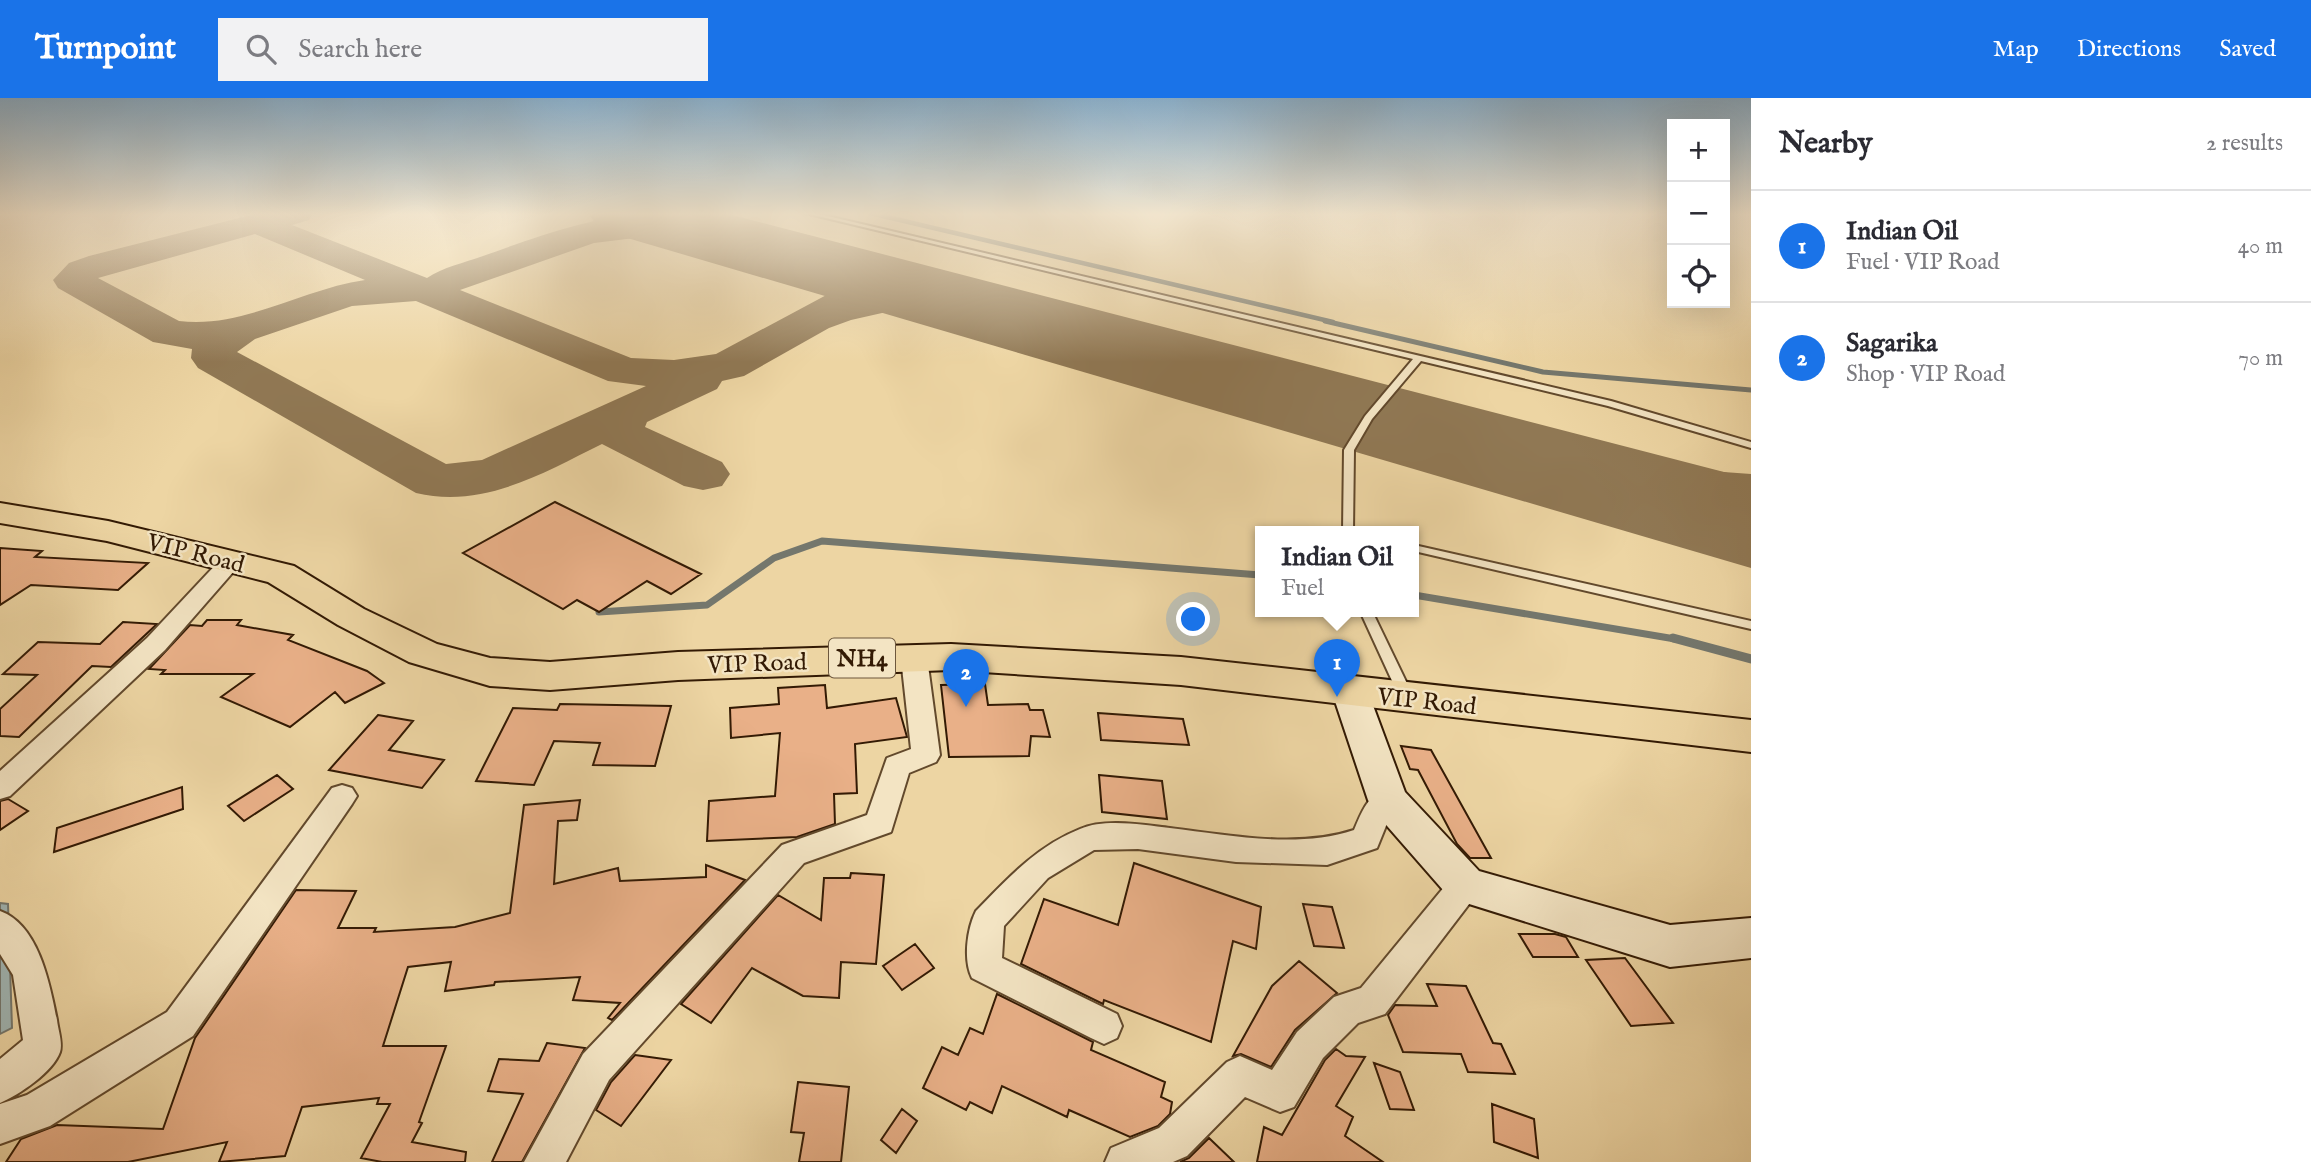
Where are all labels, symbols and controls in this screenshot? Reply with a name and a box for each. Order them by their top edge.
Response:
search box [218,18,708,81]
text: Turnpoint [35,28,176,70]
icon: search [242,30,280,68]
text: Search here [298,33,422,66]
text: Map [1993,34,2039,65]
text: Directions [2077,34,2181,65]
text: Saved [2219,34,2276,65]
map controls [1667,119,1730,308]
button: + [1667,119,1730,182]
text: Nearby [1779,125,1872,163]
text: 2 results [2206,129,2283,158]
button: − [1667,182,1730,245]
text: Indian Oil [1846,215,1958,248]
text: 1 [1798,232,1806,261]
text: 40 m [2238,232,2283,261]
button: locate [1667,245,1730,308]
text: Fuel · VIP Road [1846,248,2000,277]
text: Sagarika [1846,327,1938,360]
text: 2 [1797,344,1807,373]
text: 70 m [2238,344,2283,373]
text: Shop · VIP Road [1846,360,2005,389]
popup [1255,526,1419,617]
street label: VIP Road [143,527,248,582]
text: Indian Oil [1281,541,1393,574]
text: Fuel [1281,574,1324,603]
your location [1176,602,1210,636]
road number: NH4 [829,638,895,678]
pin: 1 [1314,639,1360,697]
street label: VIP Road [706,647,807,682]
pin: 2 [943,649,989,707]
street label: VIP Road [1375,682,1478,723]

